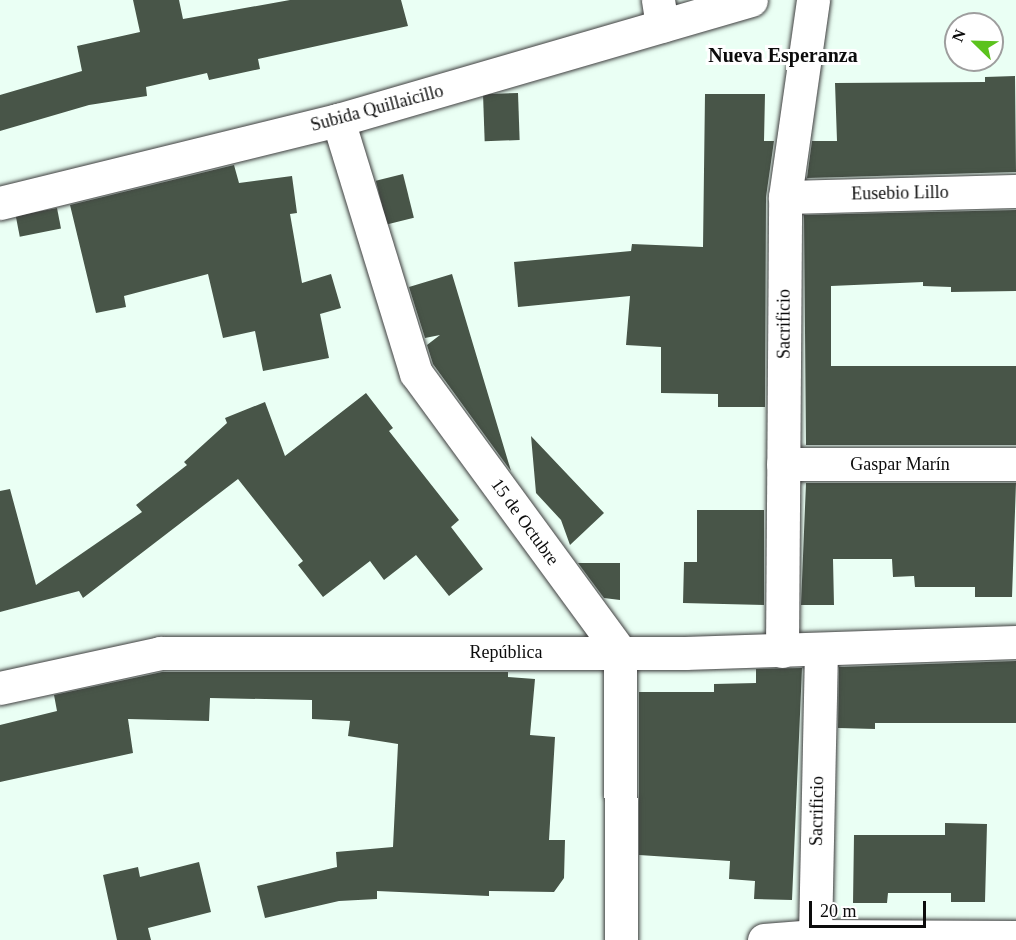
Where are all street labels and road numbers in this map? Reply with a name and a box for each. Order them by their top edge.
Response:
street label: Subida Quillaicillo [308,80,446,136]
street label: Eusebio Lillo [851,181,949,205]
street label: Sacrificio [773,289,795,359]
street label: Gaspar Marín [850,453,950,475]
street label: 15 de Octubre [486,474,564,570]
street label: República [470,641,542,663]
street label: Sacrificio [806,776,828,846]

